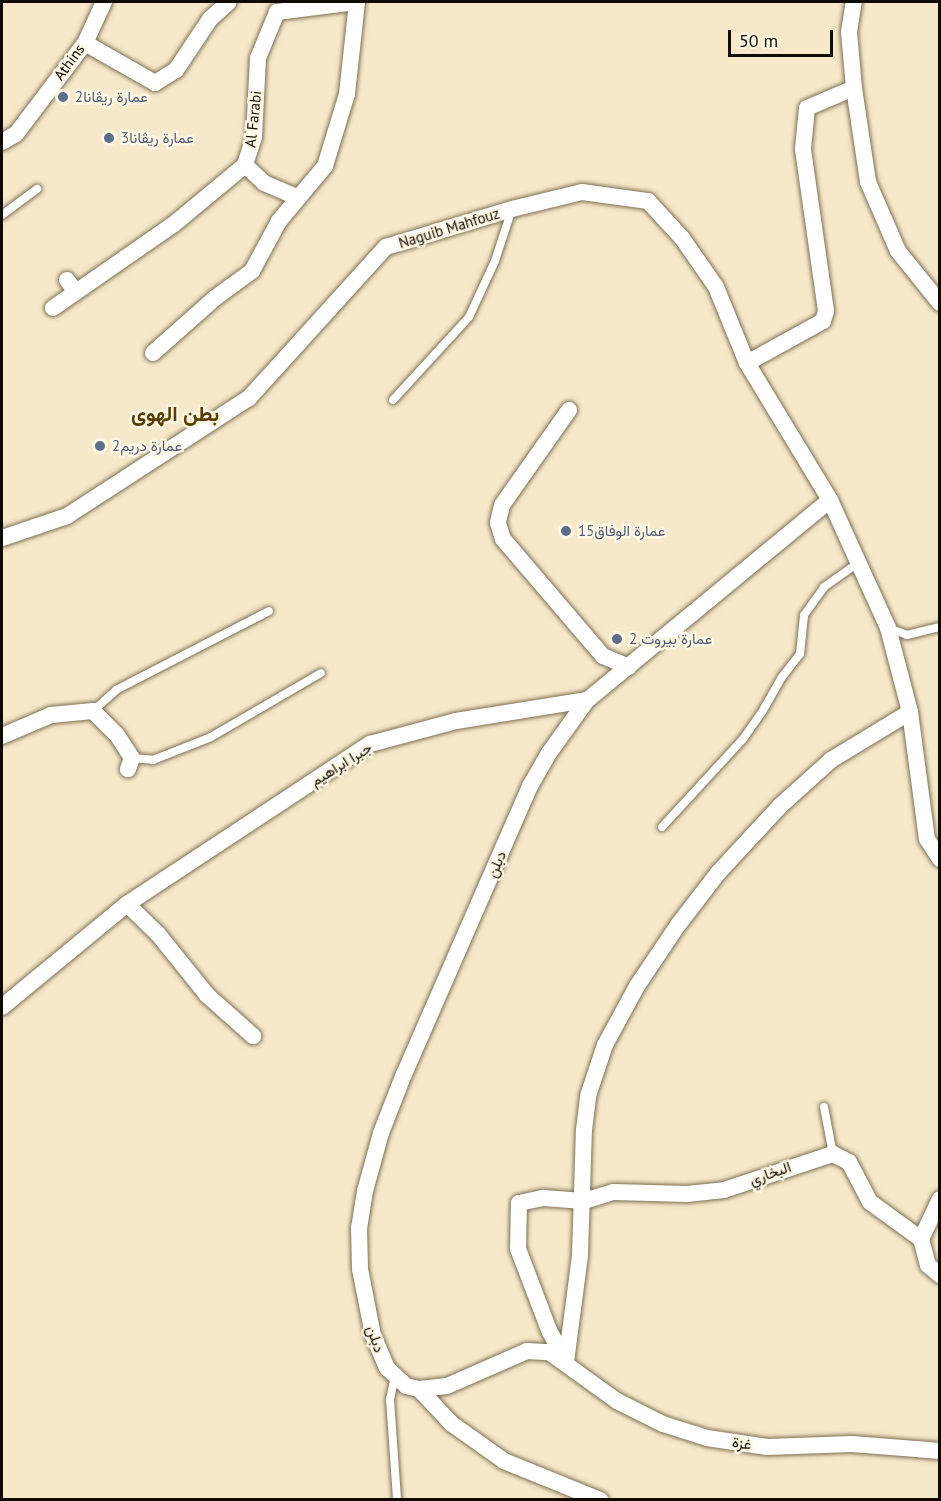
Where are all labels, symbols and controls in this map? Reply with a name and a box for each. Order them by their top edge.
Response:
scale bar [731,18,836,56]
text: 50 m [739,29,778,52]
street label: Athins [50,40,88,84]
place label: عمارة ريڤانا2 [75,88,148,106]
marker: عمارة ريڤانا2 [56,90,70,104]
street label: Al Farabi [241,90,265,148]
place label: عمارة ريڤانا3 [121,129,194,147]
marker: عمارة ريڤانا3 [102,131,116,145]
street label: Naguib Mahfouz [396,204,502,252]
district label: بطن الهوى [131,401,219,427]
place label: عمارة دريم2 [112,437,182,455]
marker: عمارة دريم2 [93,439,107,453]
place label: عمارة الوفاق15 [578,522,665,540]
marker: عمارة الوفاق15 [559,524,573,538]
place label: عمارة بيروت 2 [629,630,712,648]
marker: عمارة بيروت 2 [610,632,624,646]
street label: جبرا ابراهيم [307,738,375,790]
street label: دبلن [482,848,510,880]
street label: البخاري [747,1158,793,1188]
street label: دبلن [363,1323,389,1355]
street label: غزة [731,1433,753,1453]

